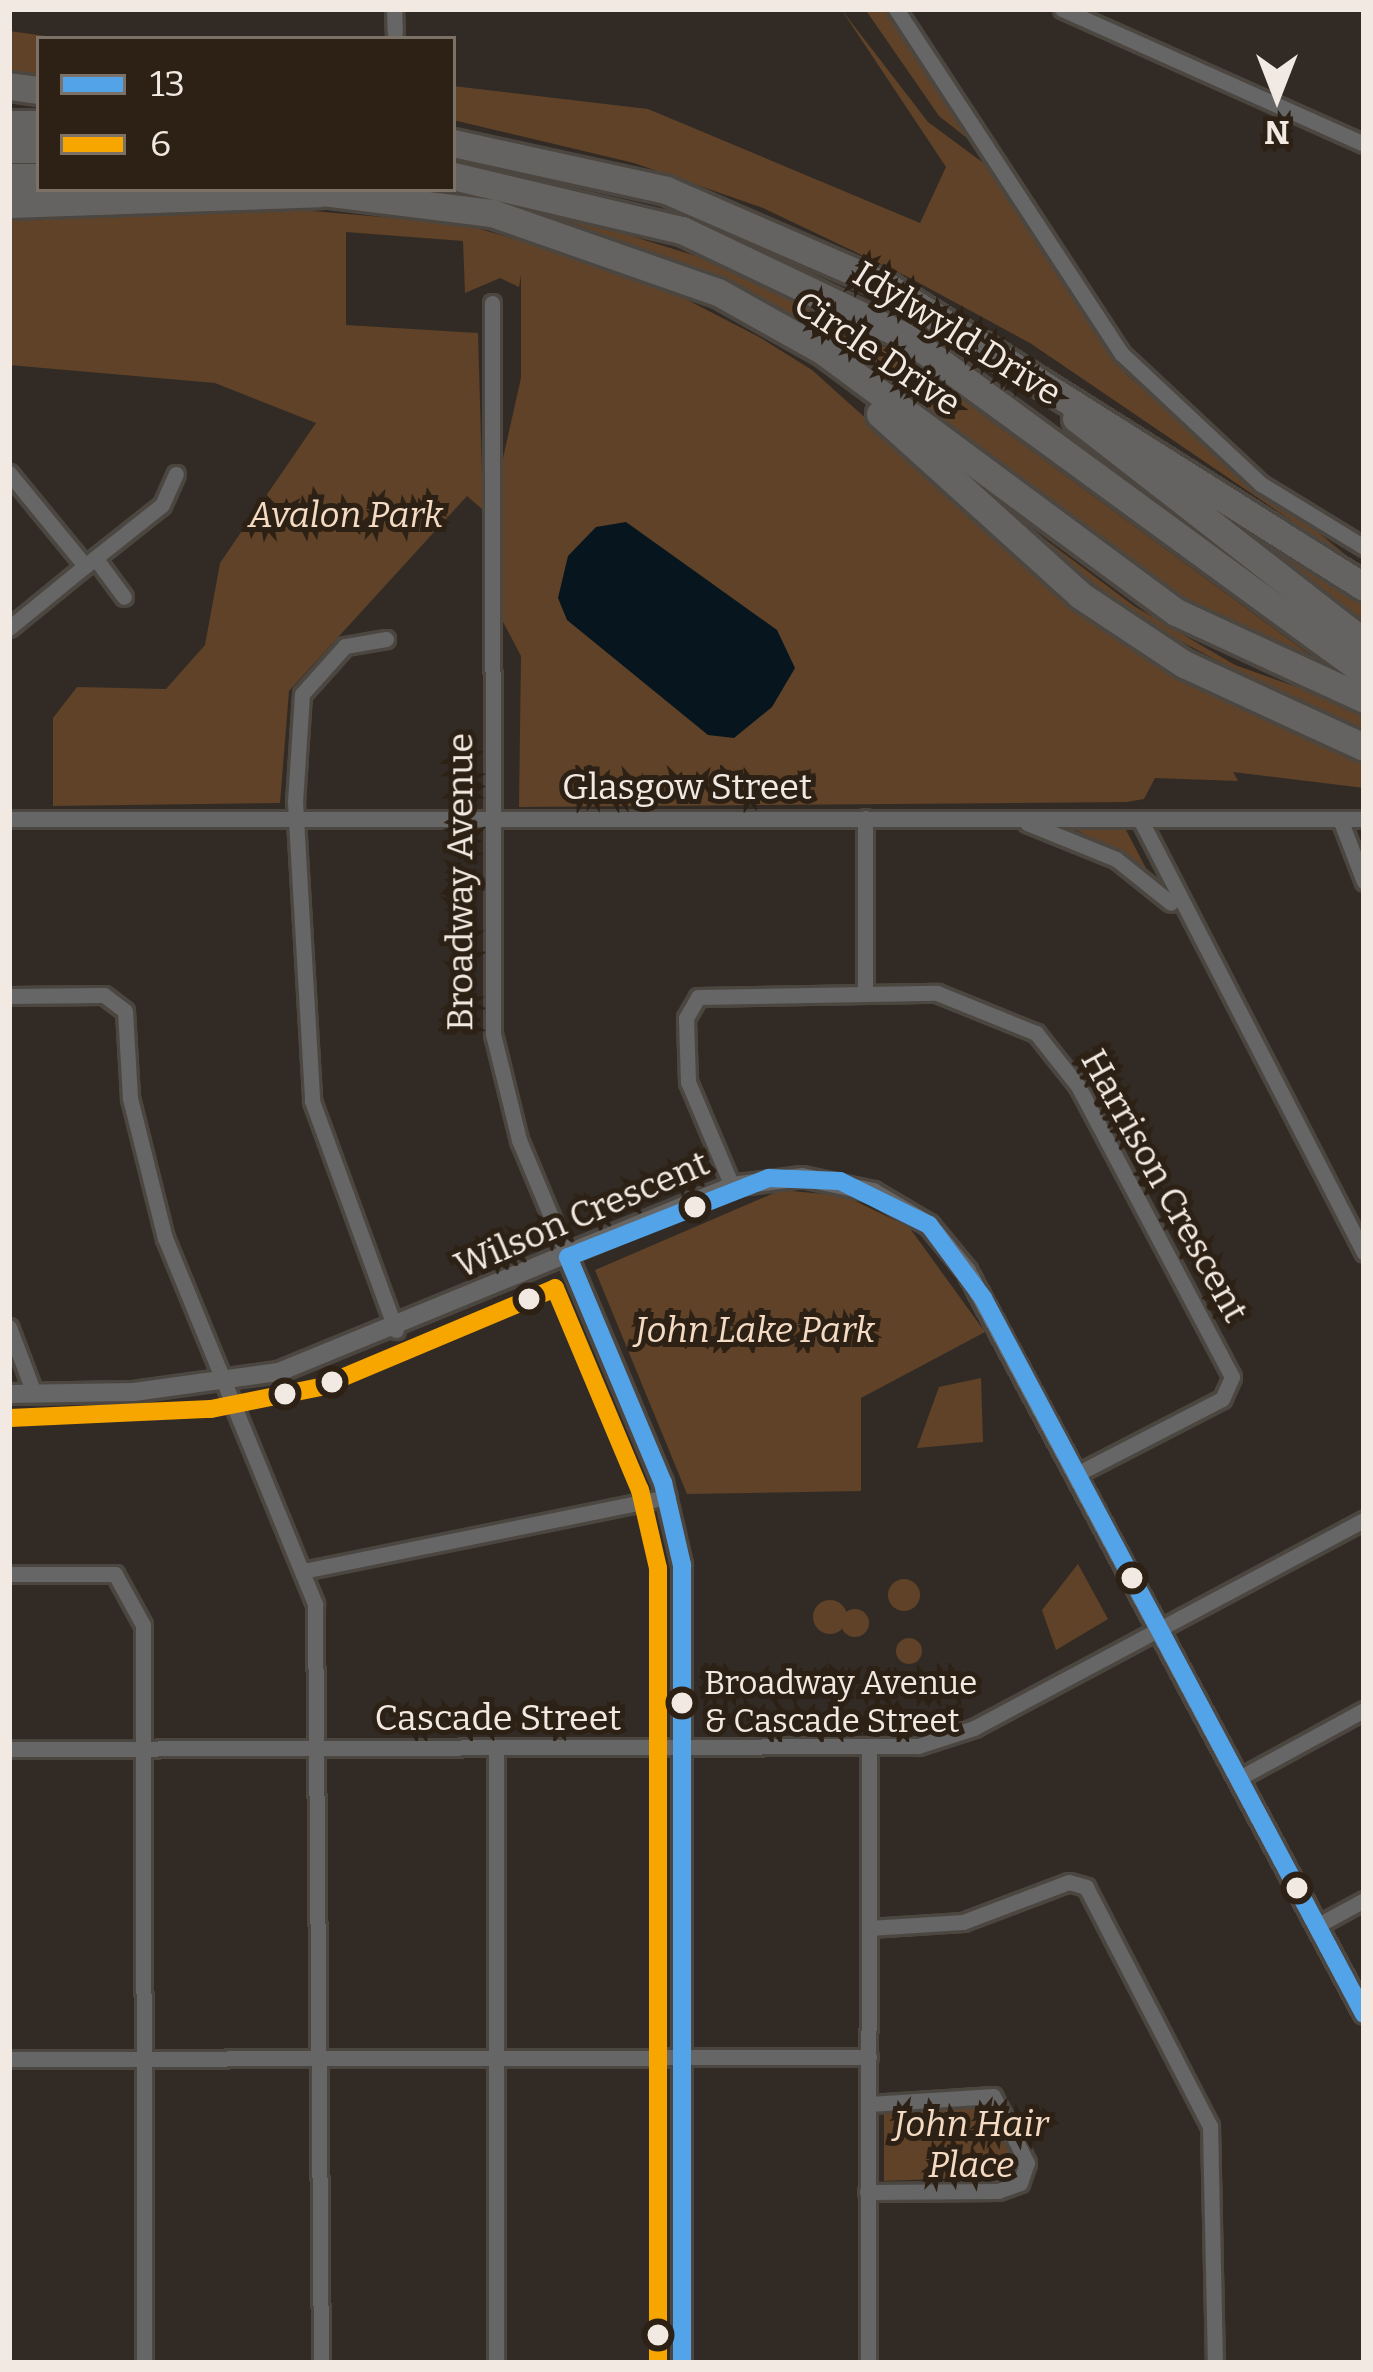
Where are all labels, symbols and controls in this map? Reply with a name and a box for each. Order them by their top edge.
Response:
legend [36,36,456,192]
north arrow [1217,36,1337,156]
text: 13 [150,62,185,106]
text: N [1264,112,1290,152]
text: 6 [150,122,171,166]
street label: Idylwyld Drive [845,253,1069,415]
street label: Circle Drive [785,282,969,426]
park label: Avalon Park [249,494,443,538]
street label: Broadway Avenue [439,733,483,1031]
street label: Glasgow Street [562,766,812,810]
street label: Harrison Crescent [1071,1042,1257,1330]
street label: Wilson Crescent [449,1142,715,1288]
unlabelled marker [684,1196,706,1218]
unlabelled marker [518,1288,540,1310]
park label: John Lake Park [635,1309,875,1353]
unlabelled marker [321,1371,343,1393]
unlabelled marker [274,1383,296,1405]
unlabelled marker [1121,1567,1143,1589]
place label: Broadway Avenue & Cascade Street [704,1664,977,1742]
marker: Broadway Avenue & Cascade Street [671,1692,693,1714]
street label: Cascade Street [375,1697,621,1741]
unlabelled marker [1286,1877,1308,1899]
park label: John Hair Place [894,2102,1048,2187]
unlabelled marker [647,2324,669,2346]

